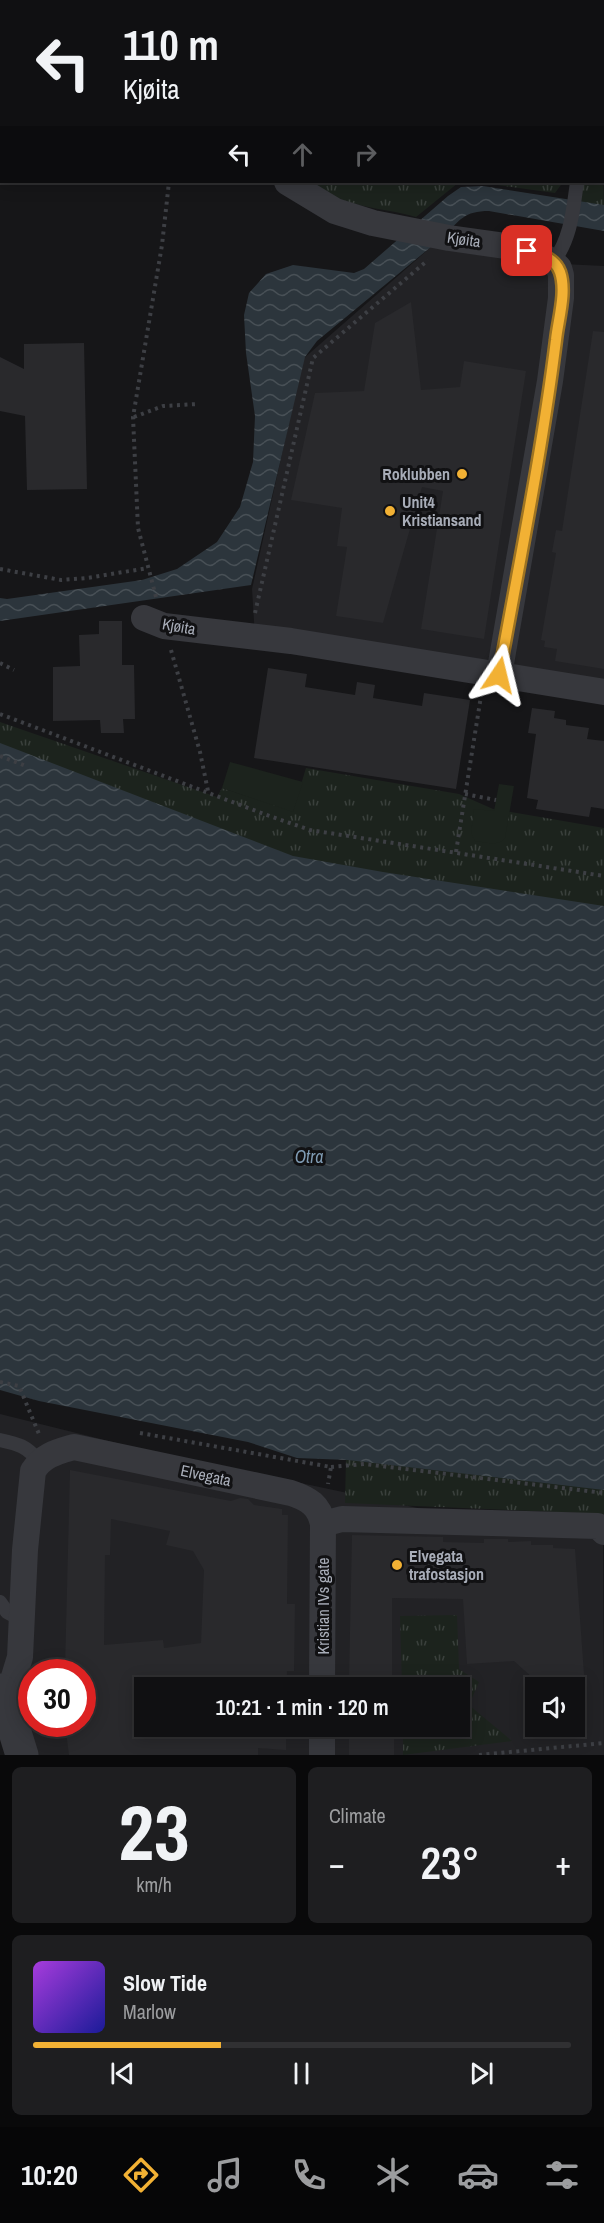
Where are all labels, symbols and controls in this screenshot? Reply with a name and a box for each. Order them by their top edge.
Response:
text: 110 m [123,17,219,73]
icon: left [24,24,102,102]
text: Kjøita [123,71,180,107]
icon: left [223,138,256,171]
icon: ahead [286,138,319,171]
icon: right [349,138,382,171]
pin [501,225,552,276]
street label: Kjøita [446,226,483,252]
icon: arrive [510,234,543,267]
place label: Roklubben [382,463,450,485]
marker: Roklubben [455,467,469,481]
place label: Unit4 Kristiansand [402,491,481,531]
marker: Unit4 Kristiansand [383,504,397,518]
street label: Kjøita [161,612,198,640]
position arrow [467,643,531,707]
water label: Otra [295,1144,323,1169]
street label: Elvegata [179,1459,234,1491]
place label: Elvegata trafostasjon [409,1545,484,1585]
street label: Kristian IVs gate [312,1557,334,1655]
marker: Elvegata trafostasjon [390,1558,404,1572]
speed limit sign: 30 [18,1659,96,1737]
map controls [525,1677,585,1737]
button: sound [525,1677,585,1737]
text: 10:21 · 1 min · 120 m [215,1692,389,1722]
text: 23 [118,1779,190,1884]
text: Climate [329,1802,386,1829]
text: 23° [420,1832,480,1893]
text: − [329,1841,345,1885]
text: + [555,1841,571,1885]
text: km/h [136,1871,172,1898]
text: Slow Tide [123,1968,207,1998]
text: Marlow [123,1998,176,2025]
icon: previous [106,2057,139,2090]
icon: pause [285,2057,318,2090]
icon: next [465,2057,498,2090]
icon: directions [120,2154,162,2196]
icon: music [204,2154,246,2196]
icon: phone [288,2154,330,2196]
icon: climate [372,2154,414,2196]
icon: car [457,2154,499,2196]
icon: filters [541,2154,583,2196]
text: 10:20 [21,2157,78,2193]

